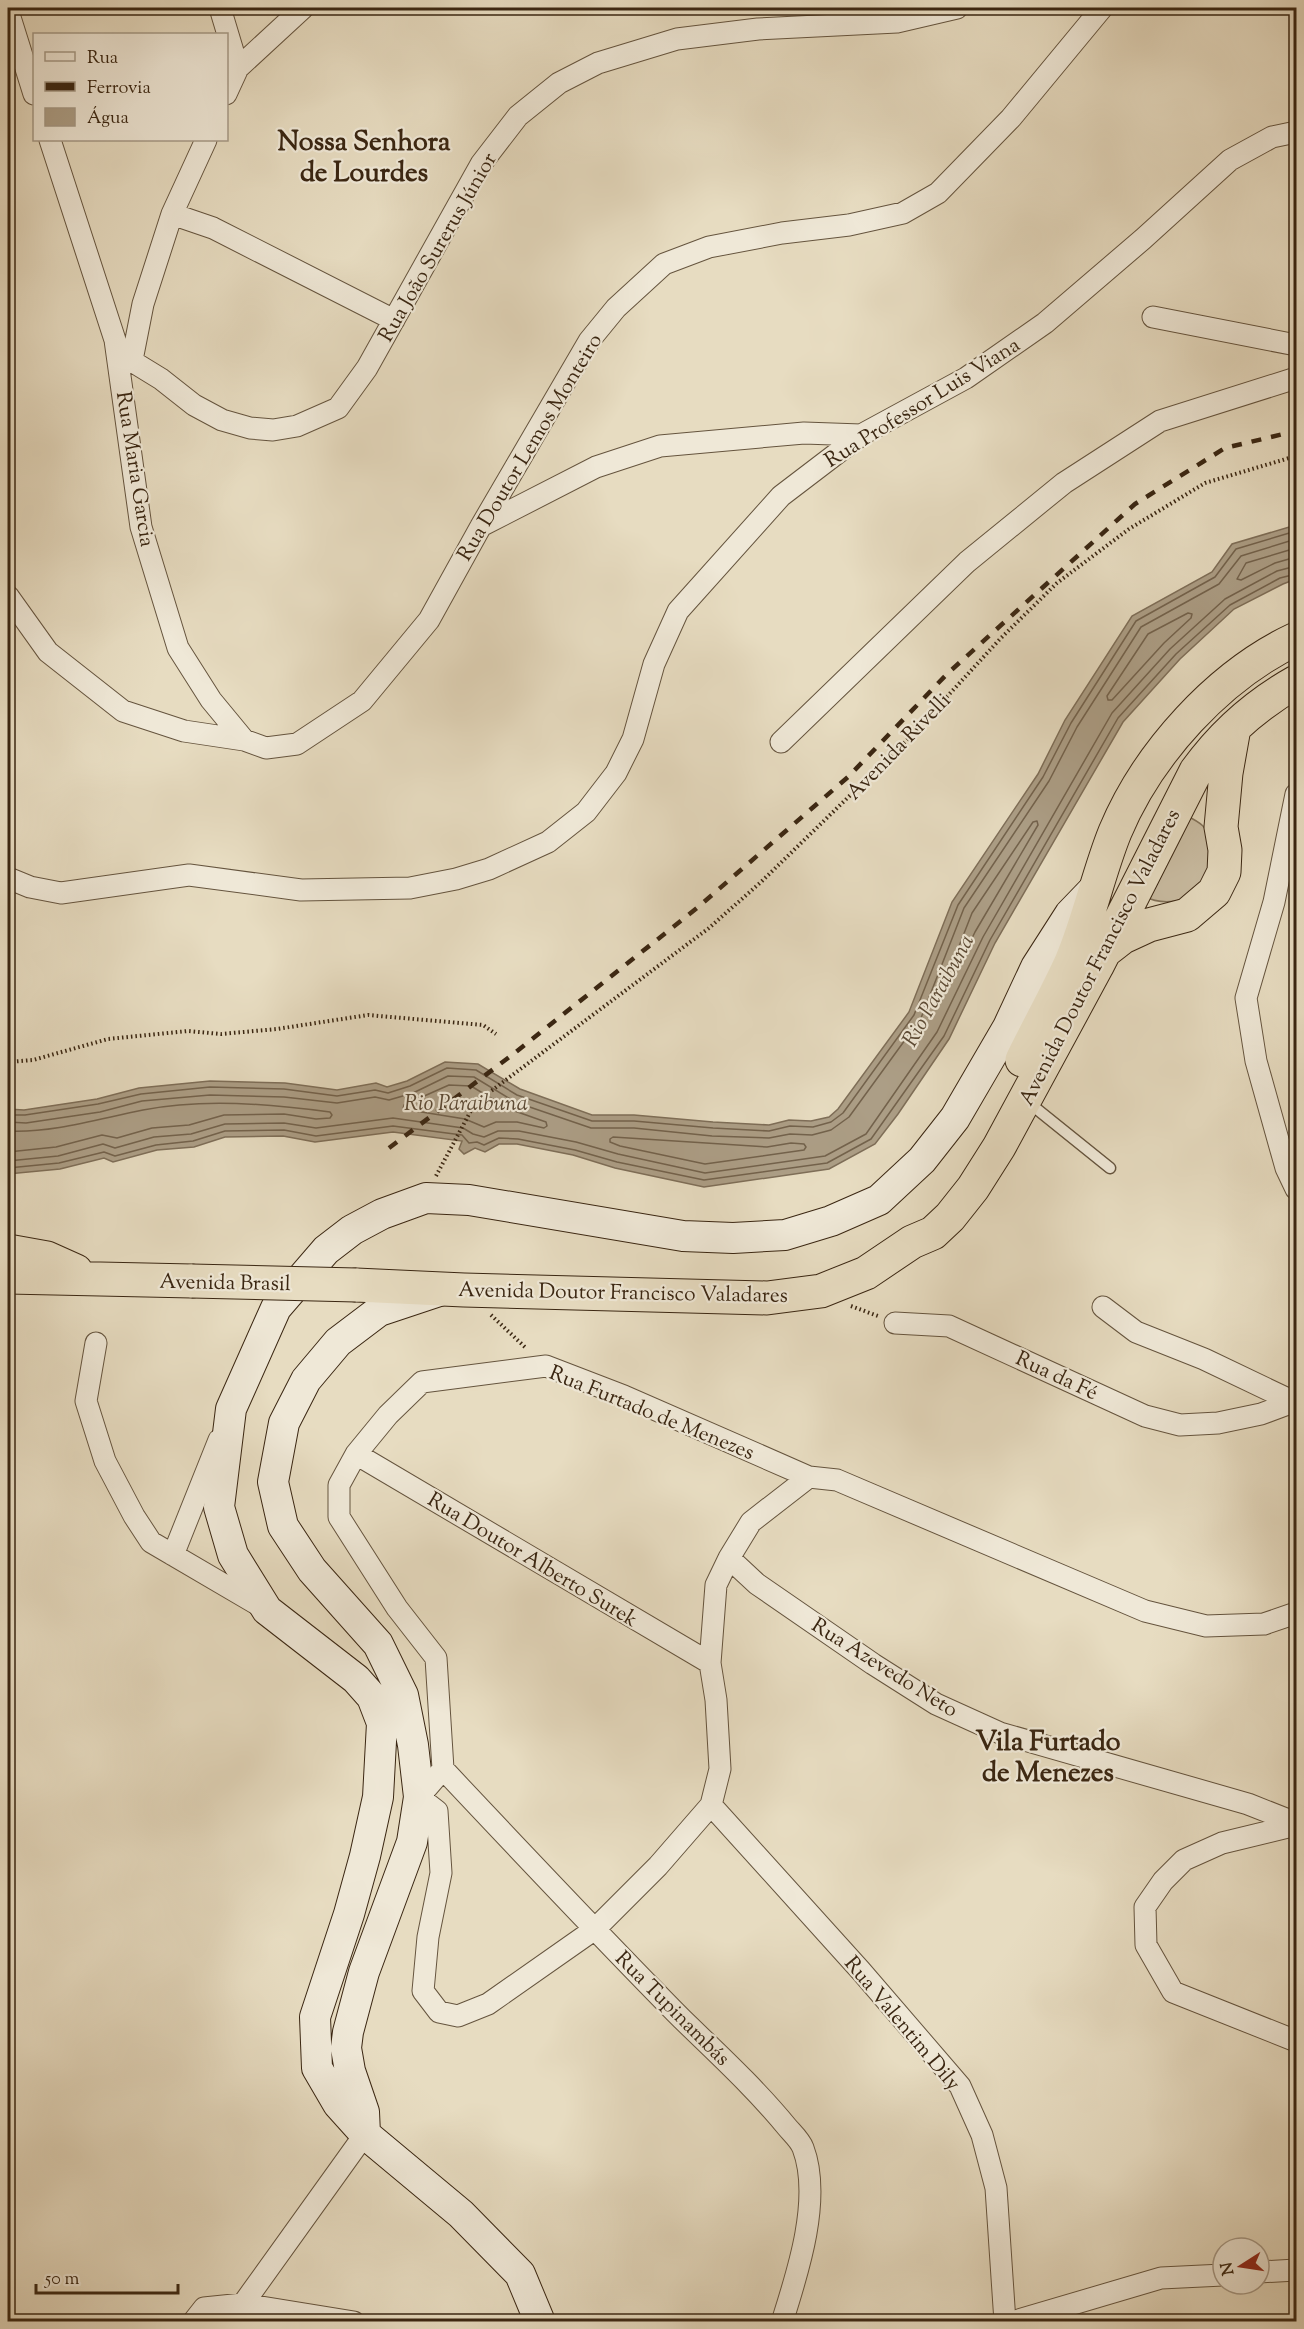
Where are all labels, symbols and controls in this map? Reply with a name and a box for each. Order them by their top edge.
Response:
legend [33,33,228,141]
text: Rua [87,46,118,72]
text: Ferrovia [87,76,151,102]
text: Água [87,106,129,132]
district label: Nossa Senhora de Lourdes [278,124,451,194]
street label: Rua João Surerus Júnior [372,148,505,348]
street label: Rua Doutor Lemos Monteiro [451,329,611,567]
street label: Rua Professor Luis Viana [820,331,1027,476]
street label: Rua Maria Garcia [107,389,161,549]
street label: Avenida Rivelli [840,687,959,808]
street label: Avenida Doutor Francisco Valadares [1013,804,1189,1112]
water label: Rio Paraibuna [896,929,984,1053]
water label: Rio Paraibuna [404,1089,528,1121]
street label: Avenida Brasil [159,1268,291,1300]
street label: Avenida Doutor Francisco Valadares [458,1276,788,1312]
street label: Rua da Fé [1010,1345,1102,1409]
street label: Rua Furtado de Menezes [544,1359,758,1469]
street label: Rua Doutor Alberto Surek [421,1486,643,1636]
street label: Rua Azevedo Neto [805,1612,963,1726]
district label: Vila Furtado de Menezes [976,1724,1121,1794]
street label: Rua Tupinambás [607,1945,736,2074]
street label: Rua Valentim Dily [836,1951,967,2098]
north arrow [1211,2236,1271,2296]
scale bar [36,2257,178,2295]
text: N [1216,2260,1241,2277]
text: 50 m [44,2267,80,2293]

